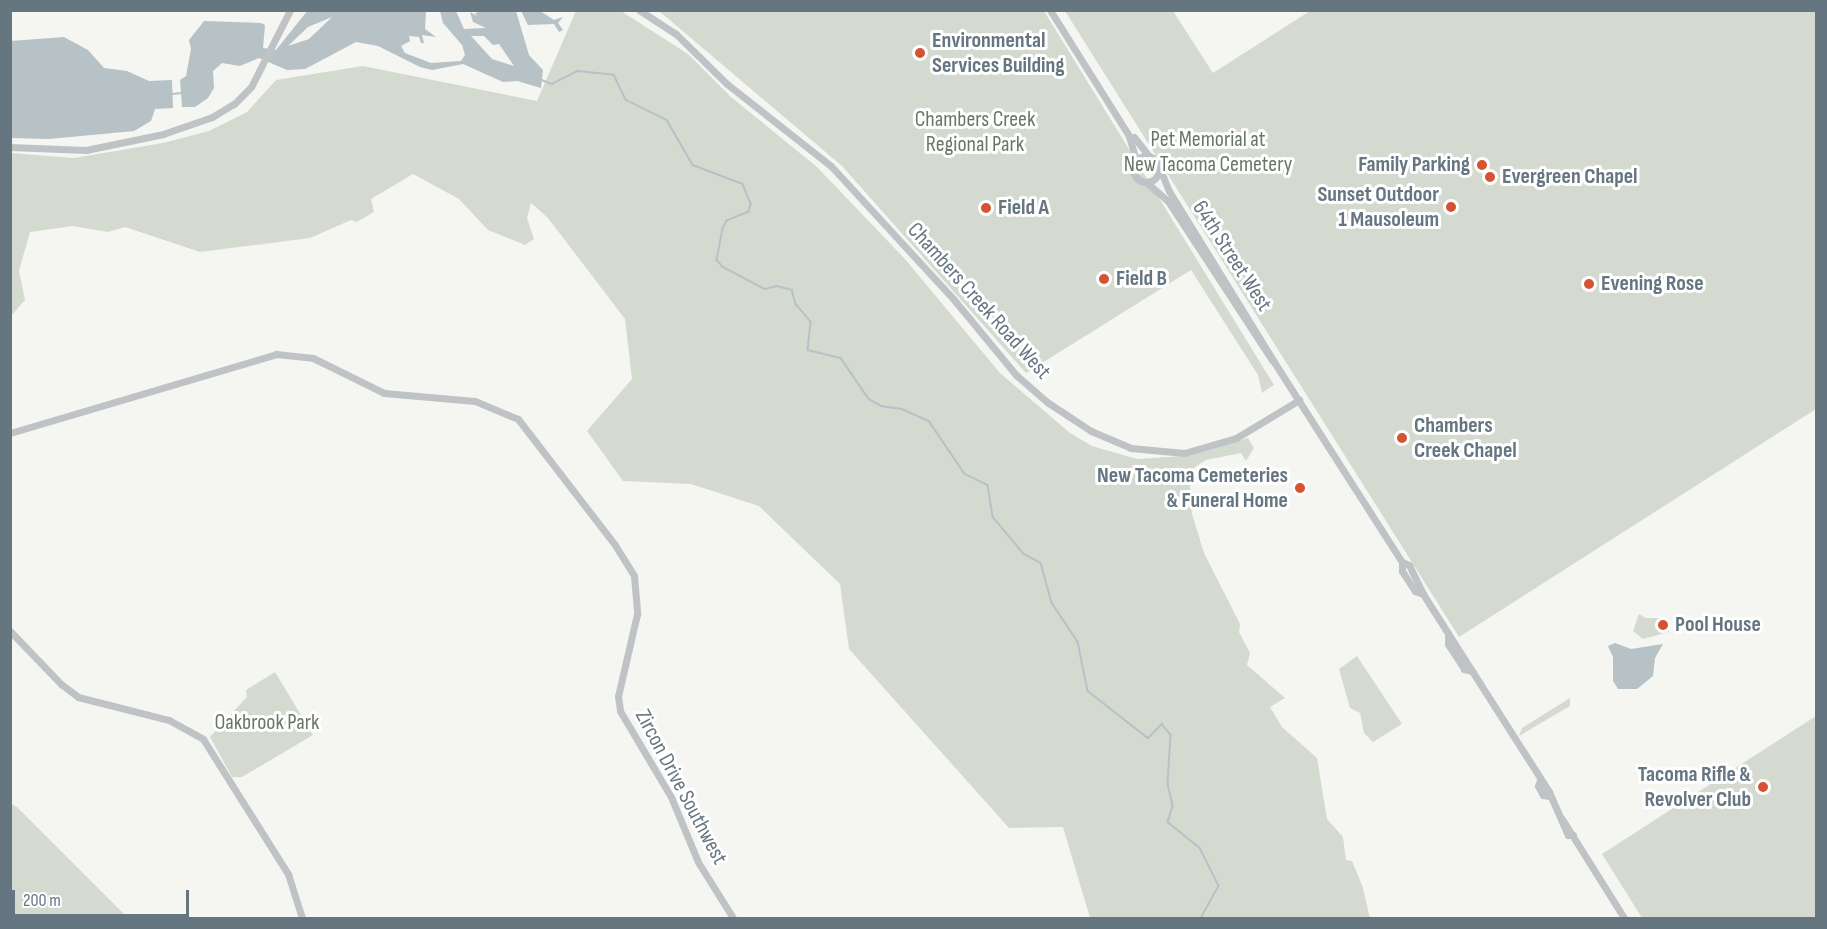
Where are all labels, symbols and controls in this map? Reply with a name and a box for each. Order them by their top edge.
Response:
place label: Environmental Services Building [932,27,1065,78]
marker: Environmental Services Building [913,46,927,60]
park label: Chambers Creek Regional Park [915,106,1035,158]
park label: Pet Memorial at New Tacoma Cemetery [1124,126,1292,178]
place label: Family Parking [1358,152,1470,178]
marker: Family Parking [1475,158,1489,172]
place label: Evergreen Chapel [1502,164,1638,190]
marker: Evergreen Chapel [1483,170,1497,184]
place label: Sunset Outdoor 1 Mausoleum [1317,181,1439,232]
place label: Field A [998,195,1049,221]
street label: 64th Street West [1187,196,1277,316]
marker: Sunset Outdoor 1 Mausoleum [1444,200,1458,214]
marker: Field A [979,201,993,215]
street label: Chambers Creek Road West [902,217,1056,385]
place label: Field B [1116,266,1167,292]
place label: Evening Rose [1601,271,1704,297]
marker: Field B [1097,272,1111,286]
marker: Evening Rose [1582,277,1596,291]
place label: Chambers Creek Chapel [1414,412,1517,464]
marker: Chambers Creek Chapel [1395,431,1409,445]
place label: New Tacoma Cemeteries & Funeral Home [1097,462,1288,514]
marker: New Tacoma Cemeteries & Funeral Home [1293,481,1307,495]
place label: Pool House [1675,612,1761,638]
marker: Pool House [1656,618,1670,632]
street label: Zircon Drive Southwest [629,705,733,869]
park label: Oakbrook Park [215,710,319,736]
place label: Tacoma Rifle & Revolver Club [1638,761,1751,812]
marker: Tacoma Rifle & Revolver Club [1756,780,1770,794]
scale bar [15,878,192,916]
text: 200 m [23,890,61,911]

